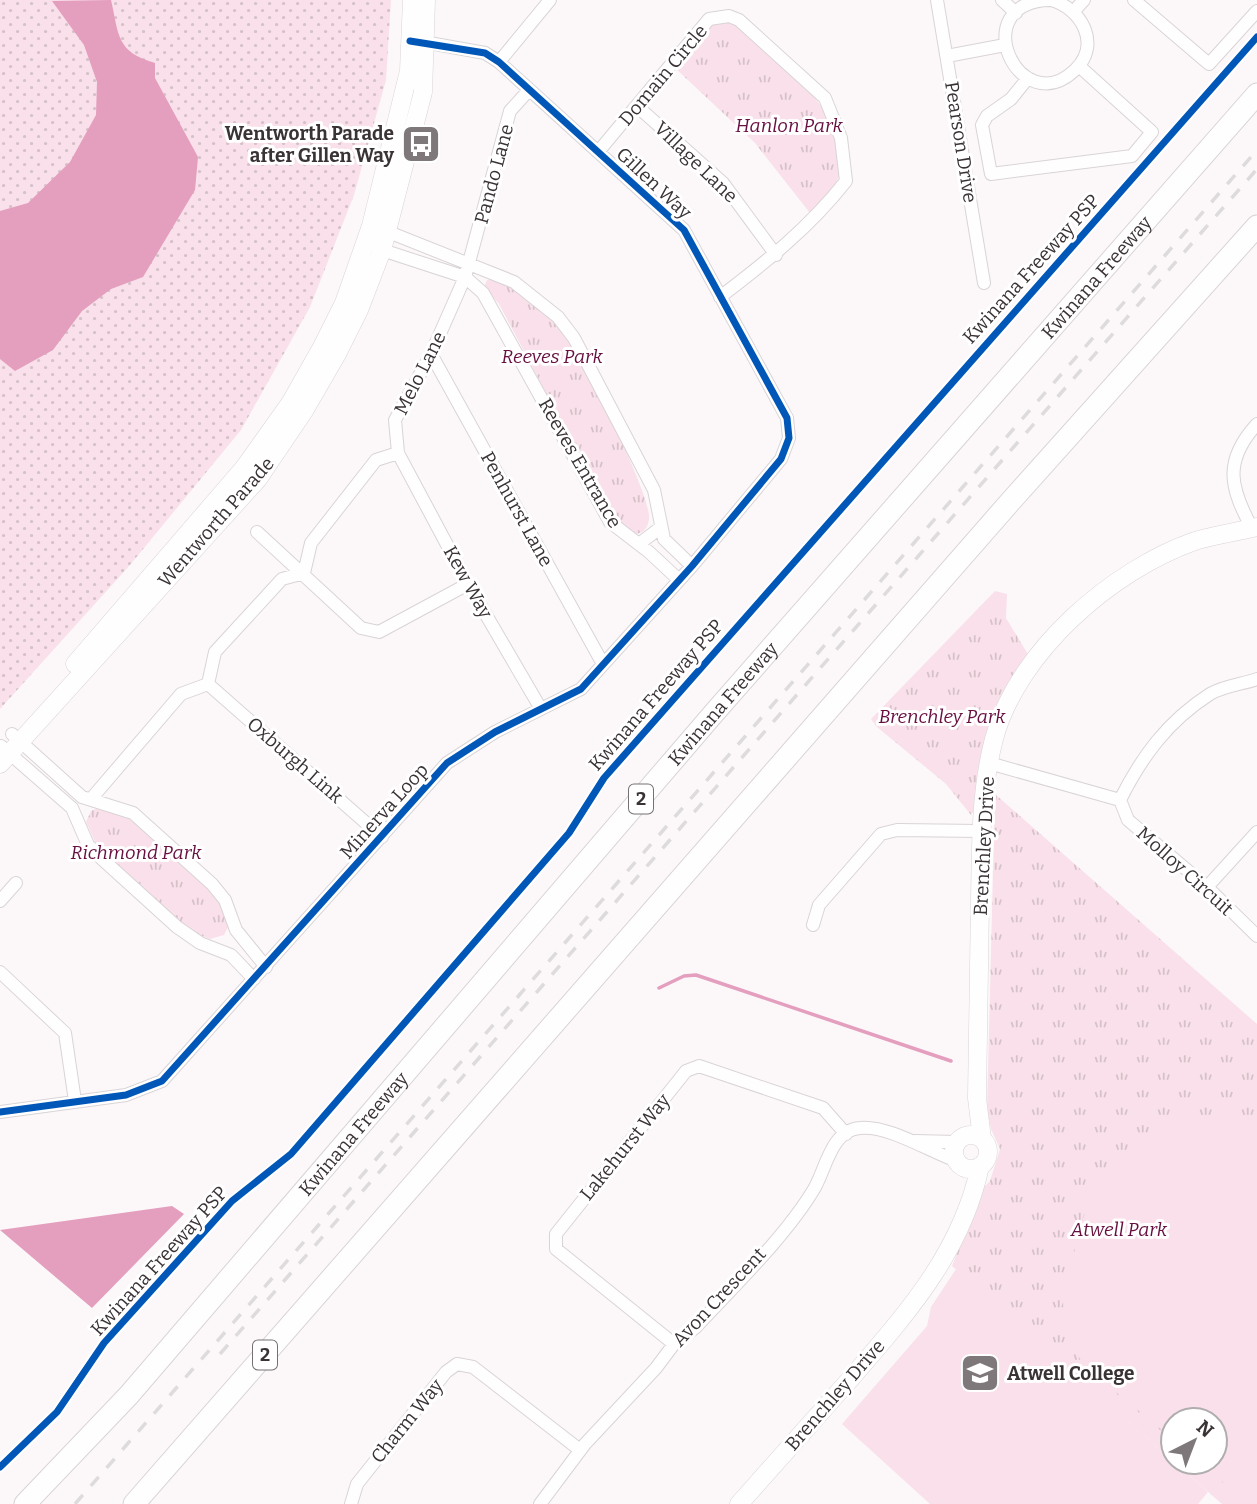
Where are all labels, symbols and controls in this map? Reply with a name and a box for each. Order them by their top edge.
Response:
street label: Domain Circle [614,20,712,130]
street label: Pearson Drive [940,80,982,204]
park label: Hanlon Park [735,114,843,137]
street label: Village Lane [650,117,742,207]
place label: Wentworth Parade after Gillen Way [225,122,394,167]
street label: Pando Lane [470,122,518,226]
bus stop icon: Wentworth Parade after Gillen Way [400,123,442,165]
street label: Gillen Way [612,142,697,224]
street label: Kwinana Freeway PSP [958,190,1104,348]
street label: Kwinana Freeway [1037,211,1157,343]
street label: Melo Lane [389,328,451,418]
park label: Reeves Park [501,345,604,368]
street label: Reeves Entrance [534,394,626,532]
street label: Penhurst Lane [476,447,558,571]
street label: Wentworth Parade [153,452,279,592]
street label: Kew Way [439,542,498,623]
street label: Kwinana Freeway PSP [584,615,728,775]
street label: Kwinana Freeway [663,638,783,770]
park label: Brenchley Park [878,705,1006,728]
street label: Oxburgh Link [242,712,348,808]
street label: Minerva Loop [335,758,433,864]
street label: Brenchley Drive [969,776,999,916]
road number: 2 [629,784,653,814]
street label: Molloy Circuit [1132,822,1238,920]
park label: Richmond Park [71,841,202,864]
street label: Kwinana Freeway [294,1066,413,1200]
street label: Lakehurst Way [575,1088,676,1205]
street label: Kwinana Freeway PSP [86,1182,232,1340]
park label: Atwell Park [1070,1218,1168,1241]
street label: Avon Crescent [667,1243,771,1351]
street label: Brenchley Drive [781,1335,889,1455]
road number: 2 [253,1340,277,1370]
school or university icon: Atwell College [959,1352,1001,1394]
place label: Atwell College [1007,1362,1134,1385]
street label: Charm Way [366,1374,449,1468]
north arrow [1159,1406,1229,1476]
text: N [1192,1415,1218,1442]

